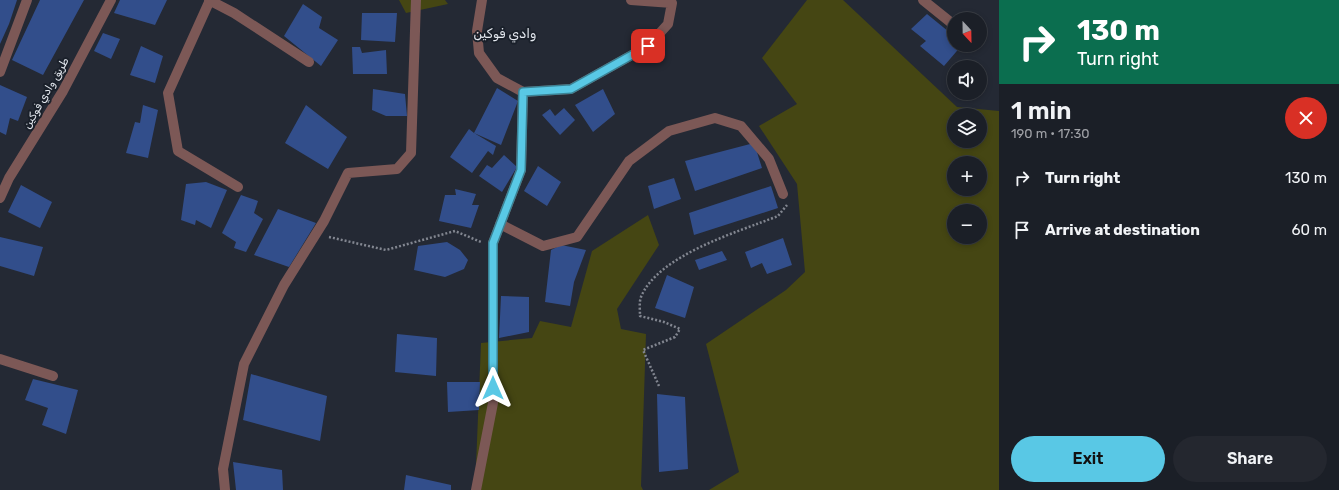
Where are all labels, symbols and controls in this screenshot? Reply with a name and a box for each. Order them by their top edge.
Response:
north arrow [947,12,987,52]
map controls [947,12,987,244]
text: 130 m [1077,14,1160,47]
icon: right [1011,16,1063,68]
district label: وادي فوكين [474,26,536,43]
pin [631,29,665,63]
icon: arrive [637,35,659,57]
text: Turn right [1077,48,1159,70]
street label: طريق وادي فوکين [20,55,73,131]
button: sound [947,60,987,100]
text: 1 min [1011,97,1071,125]
button: close [1285,97,1327,139]
button: layers [947,108,987,148]
text: 190 m · 17:30 [1011,126,1090,141]
button: + [947,156,987,196]
icon: right [1011,167,1033,189]
text: Turn right [1045,169,1120,187]
text: 130 m [1285,169,1327,187]
button: − [947,204,987,244]
icon: arrive [1011,219,1033,241]
text: Arrive at destination [1045,221,1200,239]
text: 60 m [1291,221,1327,239]
position arrow [472,367,514,409]
button: Exit [1011,436,1165,482]
button: Share [1173,436,1327,482]

